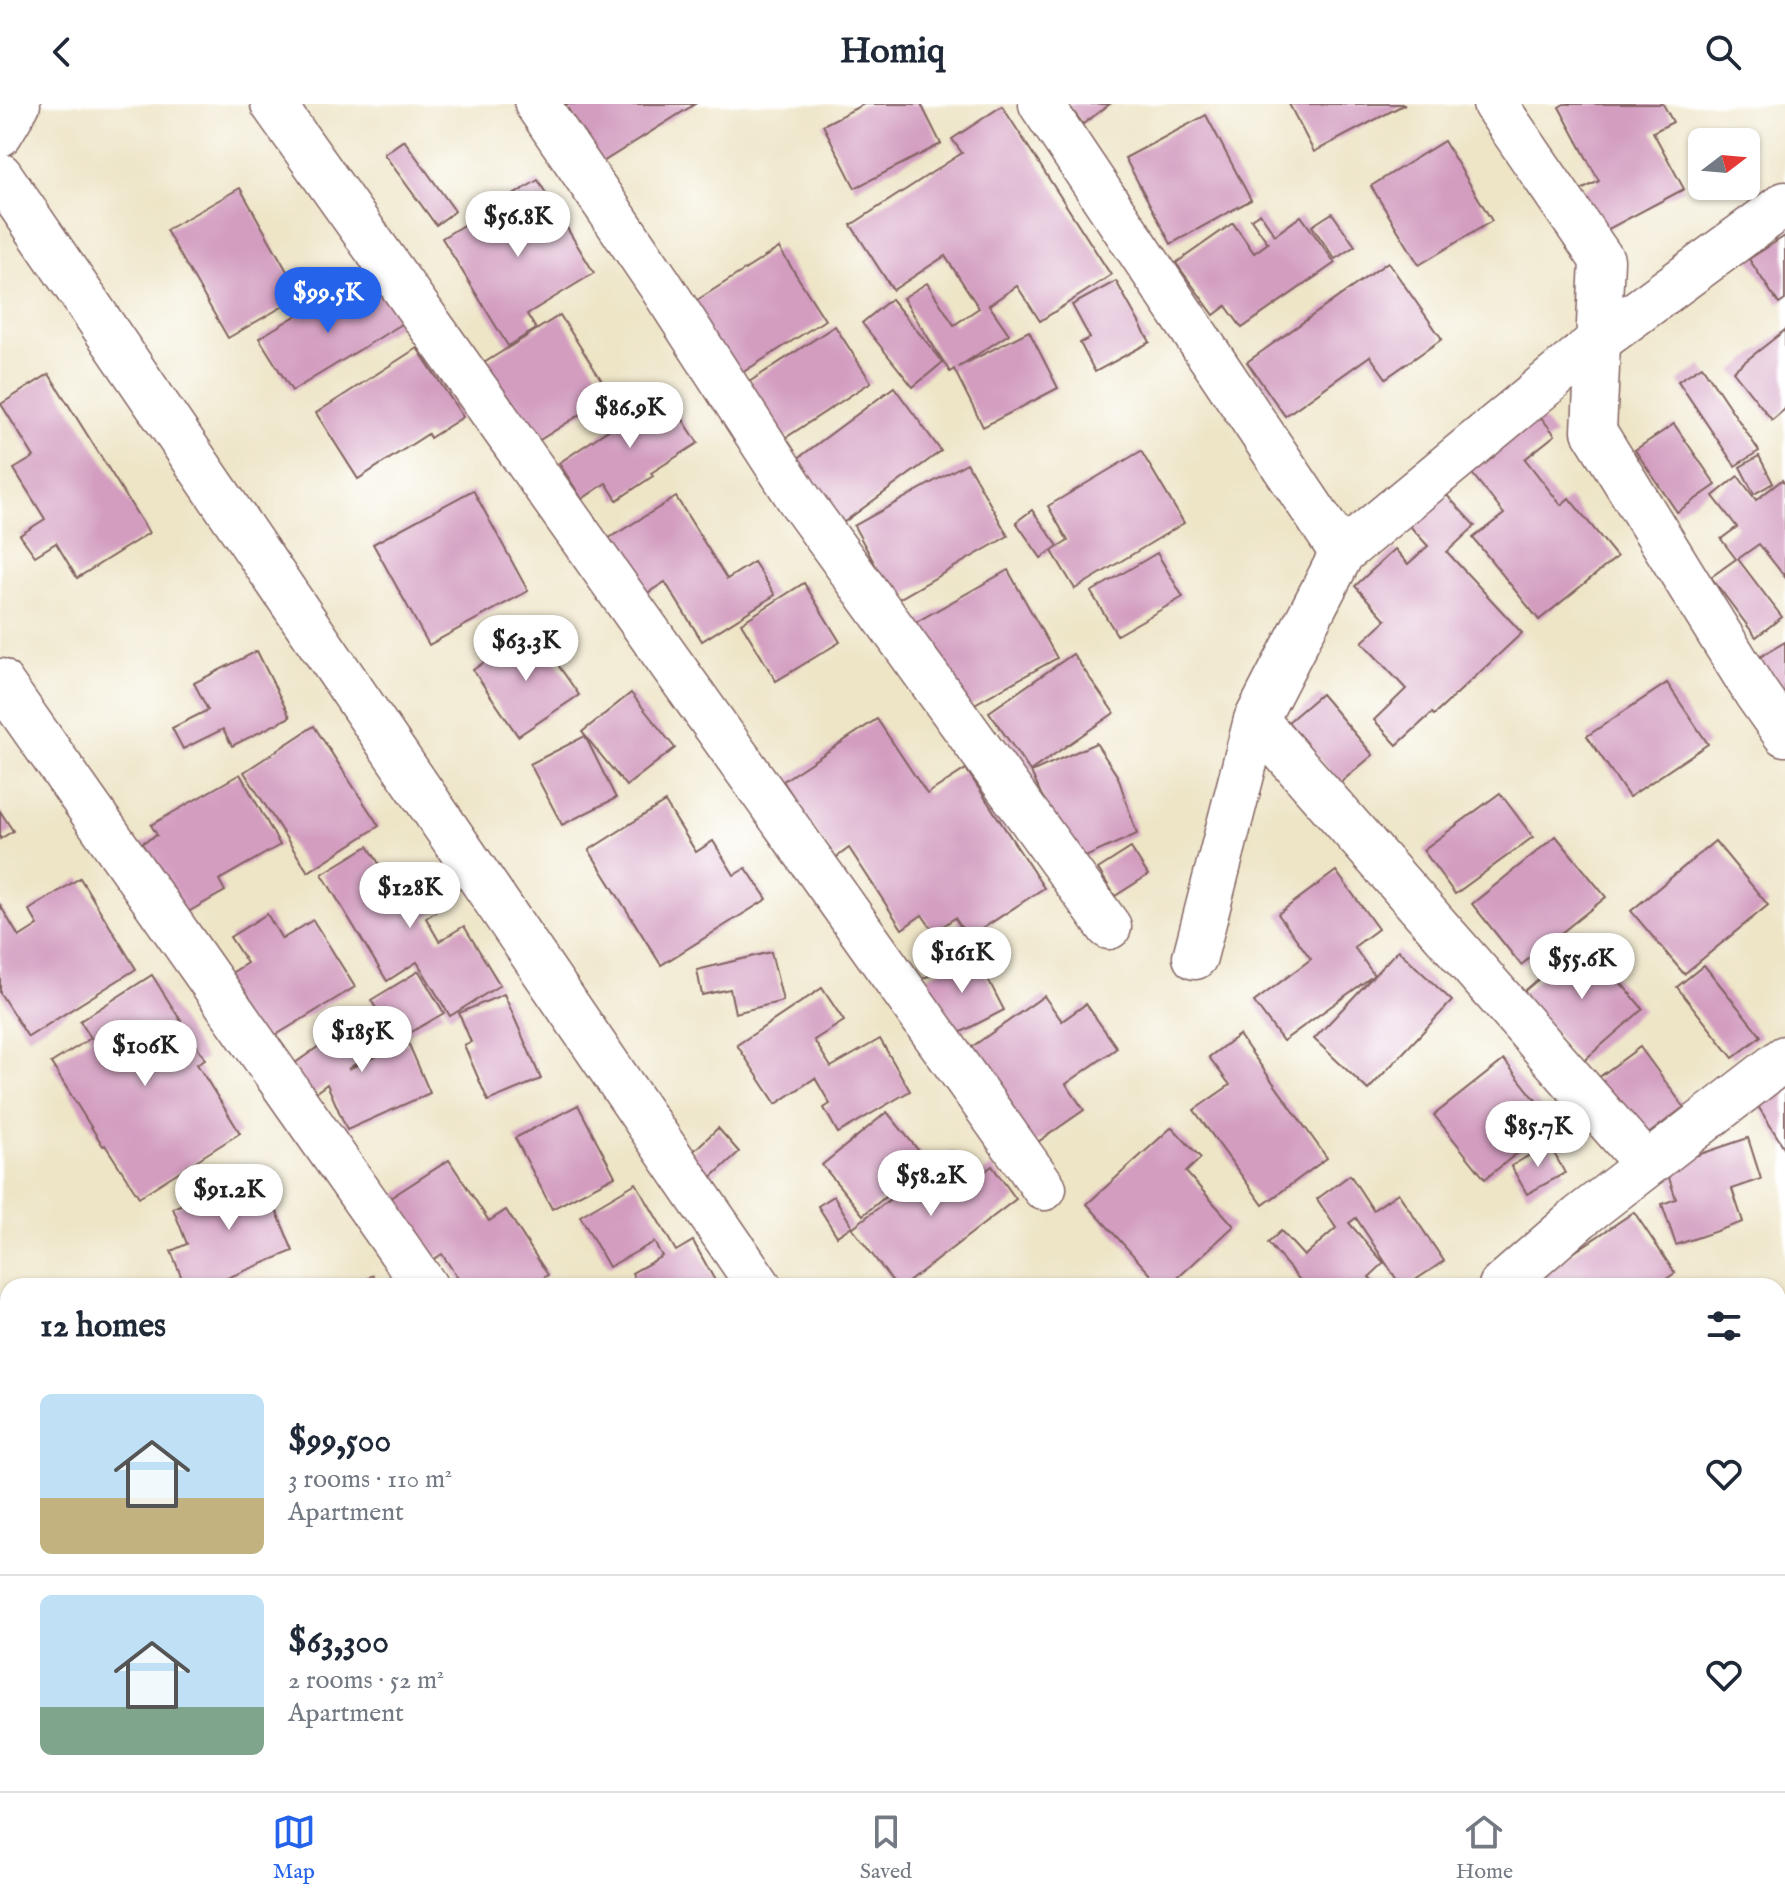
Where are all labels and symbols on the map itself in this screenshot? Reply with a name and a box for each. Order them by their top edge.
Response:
north arrow [1688,128,1760,200]
pin: $56.8K [453,191,583,259]
pin: $99.5K [263,267,393,335]
pin: $86.9K [565,382,695,450]
pin: $63.3K [461,615,591,683]
pin: $128K [354,862,466,930]
pin: $161K [906,927,1018,995]
pin: $55.6K [1517,933,1647,1001]
pin: $185K [306,1006,418,1074]
pin: $106K [89,1020,201,1088]
pin: $85.7K [1473,1101,1603,1169]
pin: $58.2K [866,1150,996,1218]
pin: $91.2K [164,1164,294,1232]

